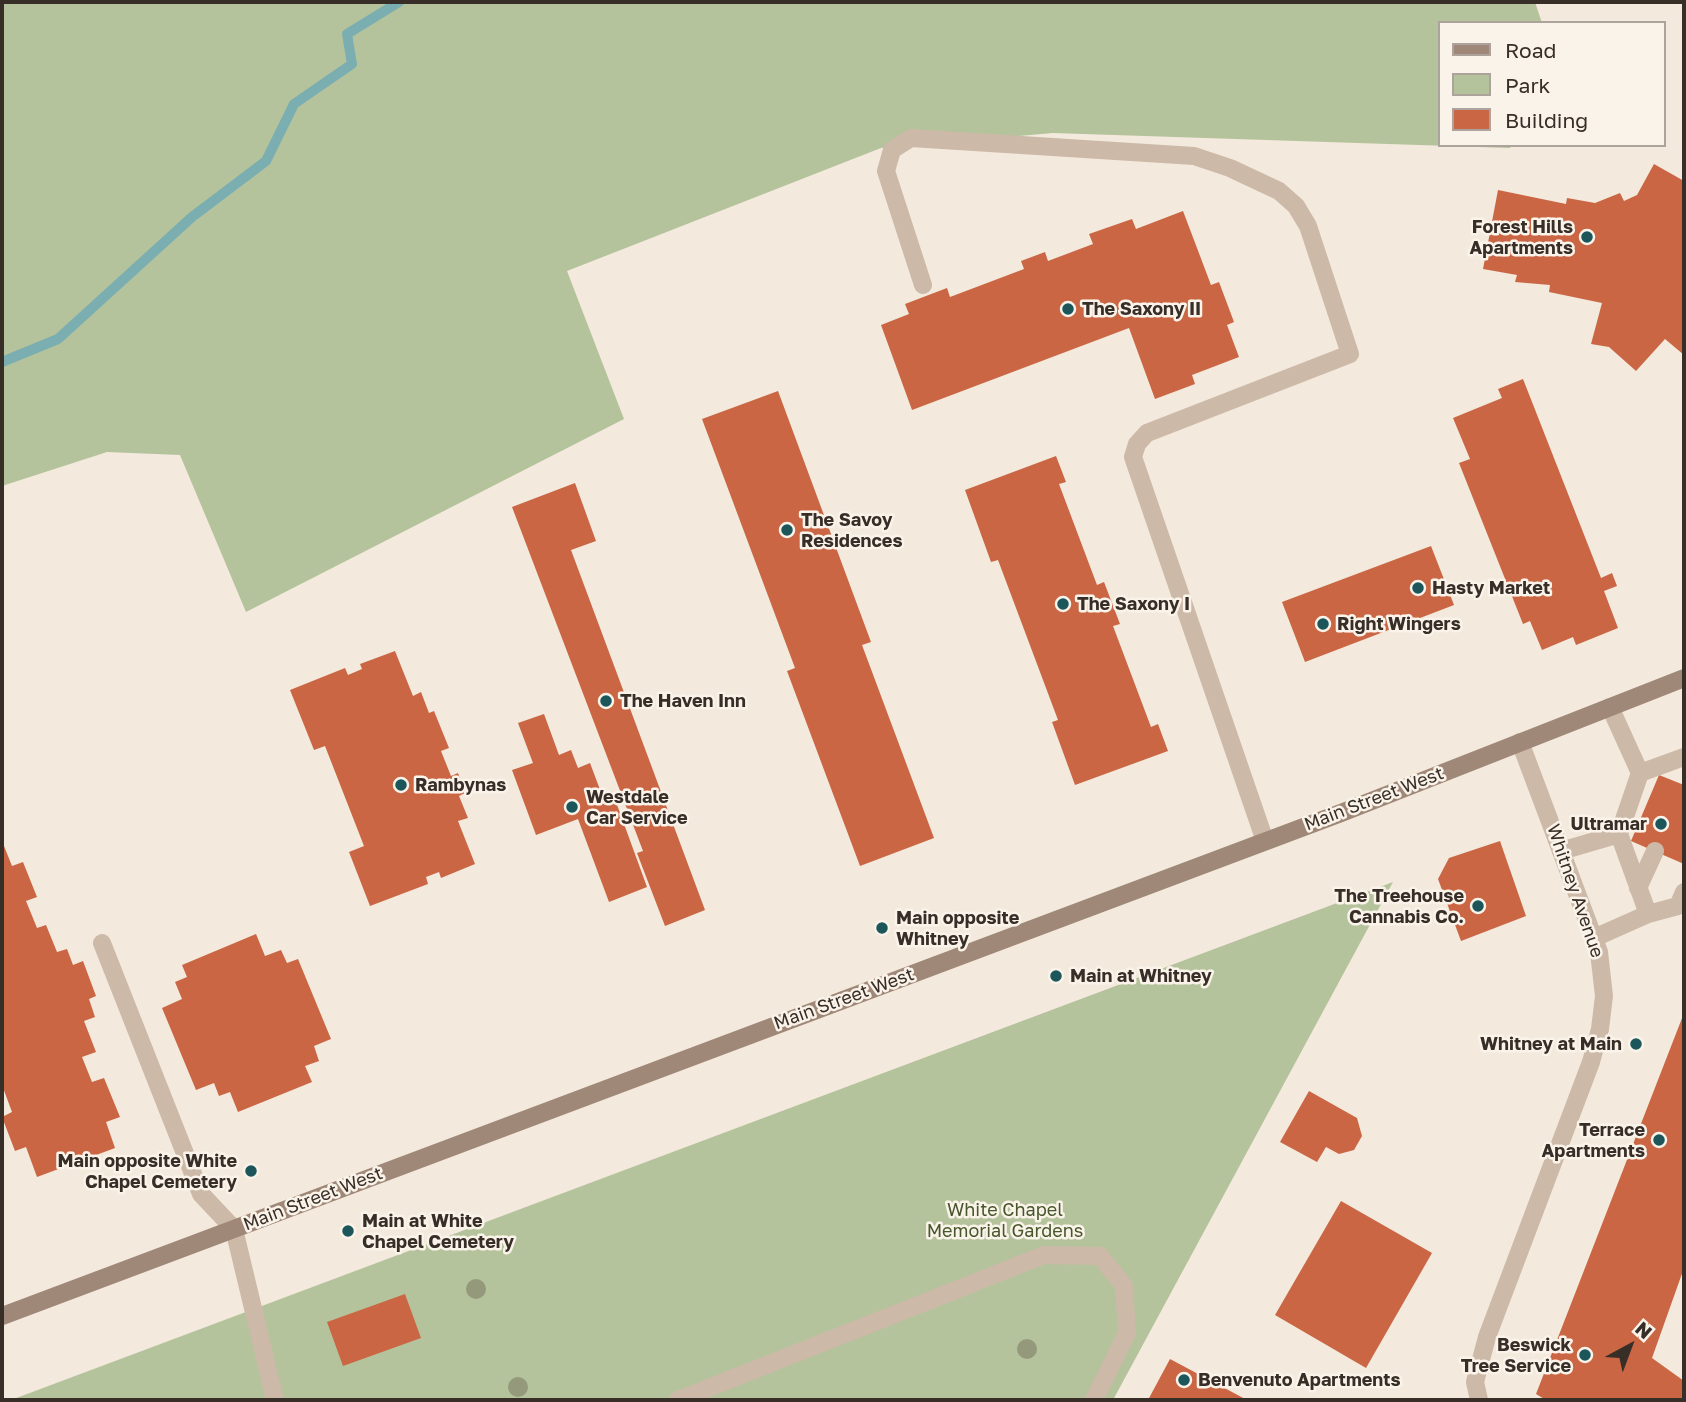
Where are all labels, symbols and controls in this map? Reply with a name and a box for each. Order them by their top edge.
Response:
legend [1438,21,1665,147]
text: Road [1505,37,1556,63]
text: Park [1505,72,1550,98]
text: Building [1505,107,1588,133]
place label: Forest Hills Apartments [1470,216,1573,258]
marker: Forest Hills Apartments [1579,229,1595,245]
place label: The Saxony II [1082,298,1201,320]
marker: The Saxony II [1060,301,1076,317]
place label: The Savoy Residences [801,509,902,552]
marker: The Savoy Residences [779,522,795,538]
place label: Hasty Market [1432,577,1550,599]
marker: Hasty Market [1410,580,1426,596]
place label: The Saxony I [1077,593,1190,615]
marker: The Saxony I [1055,596,1071,612]
place label: Right Wingers [1337,613,1461,635]
marker: Right Wingers [1315,616,1331,632]
place label: The Haven Inn [620,690,746,712]
marker: The Haven Inn [598,693,614,709]
street label: Main Street West [1301,762,1447,836]
place label: Rambynas [415,774,506,796]
marker: Rambynas [393,777,409,793]
place label: Westdale Car Service [586,786,688,828]
marker: Westdale Car Service [564,799,580,815]
place label: Ultramar [1571,813,1647,835]
marker: Ultramar [1653,816,1669,832]
street label: Whitney Avenue [1542,821,1608,961]
place label: The Treehouse Cannabis Co. [1334,885,1464,928]
marker: The Treehouse Cannabis Co. [1470,898,1486,914]
place label: Main opposite Whitney [896,907,1019,950]
marker: Main opposite Whitney [874,920,890,936]
street label: Main Street West [771,964,917,1034]
place label: Main at Whitney [1070,965,1212,987]
marker: Main at Whitney [1048,968,1064,984]
place label: Whitney at Main [1480,1033,1622,1055]
marker: Whitney at Main [1628,1036,1644,1052]
place label: Terrace Apartments [1542,1119,1645,1162]
marker: Terrace Apartments [1651,1132,1667,1148]
place label: Main opposite White Chapel Cemetery [58,1150,237,1192]
street label: Main Street West [240,1162,386,1236]
marker: Main opposite White Chapel Cemetery [243,1163,259,1179]
park label: White Chapel Memorial Gardens [927,1199,1083,1242]
place label: Main at White Chapel Cemetery [362,1210,514,1252]
marker: Main at White Chapel Cemetery [340,1223,356,1239]
north arrow [1595,1311,1665,1381]
text: N [1631,1316,1657,1343]
place label: Beswick Tree Service [1461,1334,1571,1376]
marker: Beswick Tree Service [1577,1347,1593,1363]
place label: Benvenuto Apartments [1198,1369,1400,1391]
marker: Benvenuto Apartments [1176,1372,1192,1388]

